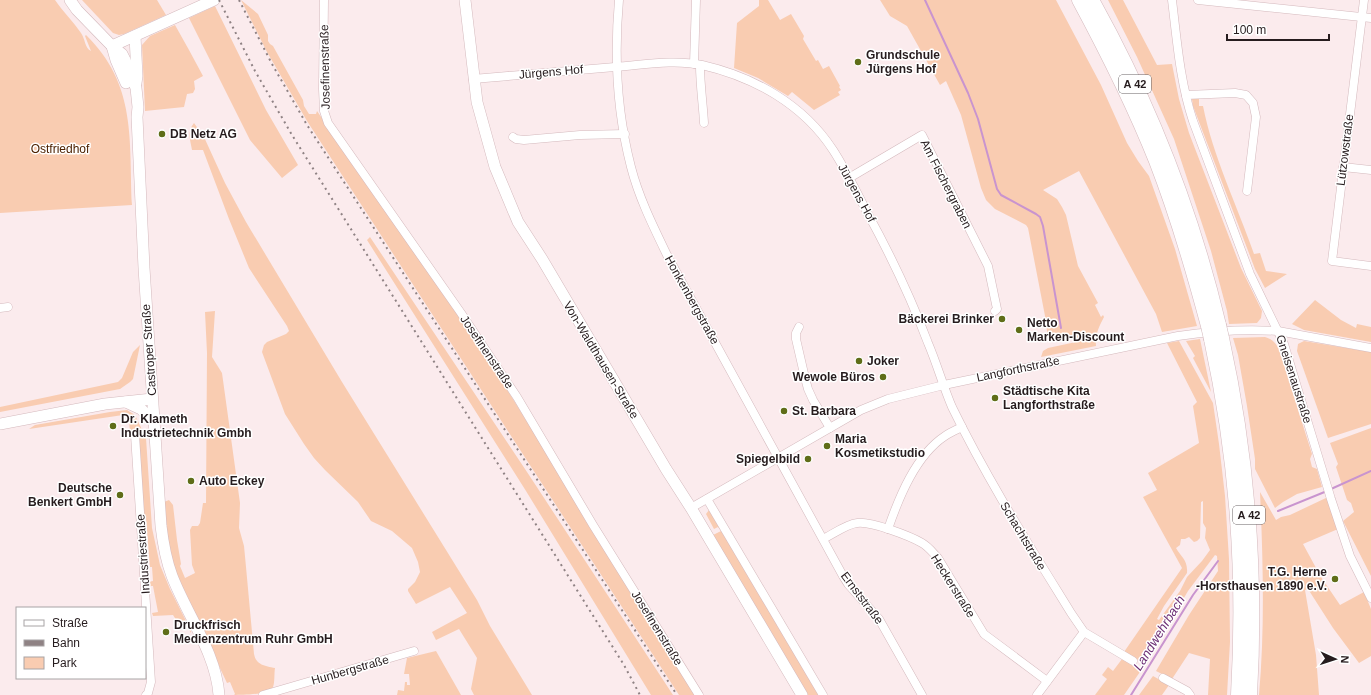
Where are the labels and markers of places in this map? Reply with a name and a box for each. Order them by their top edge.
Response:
place label: Grundschule Jürgens Hof [866,48,940,76]
marker: Grundschule Jürgens Hof [853,57,863,67]
place label: DB Netz AG [170,127,237,141]
marker: DB Netz AG [157,129,167,139]
place label: Bäckerei Brinker [899,312,994,326]
marker: Bäckerei Brinker [997,314,1007,324]
place label: Netto Marken-Discount [1027,316,1124,344]
marker: Netto Marken-Discount [1014,325,1024,335]
place label: Joker [867,354,899,368]
marker: Joker [854,356,864,366]
place label: Wewole Büros [793,370,875,384]
marker: Wewole Büros [878,372,888,382]
place label: Städtische Kita Langforthstraße [1003,384,1095,412]
marker: Städtische Kita Langforthstraße [990,393,1000,403]
place label: St. Barbara [792,404,856,418]
marker: St. Barbara [779,406,789,416]
place label: Dr. Klameth Industrietechnik Gmbh [121,412,252,440]
marker: Dr. Klameth Industrietechnik Gmbh [108,421,118,431]
place label: Maria Kosmetikstudio [835,432,925,460]
marker: Maria Kosmetikstudio [822,441,832,451]
place label: Spiegelbild [736,452,800,466]
marker: Spiegelbild [803,454,813,464]
place label: Auto Eckey [199,474,265,488]
marker: Auto Eckey [186,476,196,486]
place label: Deutsche Benkert GmbH [28,481,112,509]
marker: Deutsche Benkert GmbH [115,490,125,500]
place label: T.G. Herne -Horsthausen 1890 e.V. [1196,565,1327,593]
marker: T.G. Herne -Horsthausen 1890 e.V. [1330,574,1340,584]
place label: Druckfrisch Medienzentrum Ruhr GmbH [174,618,333,646]
marker: Druckfrisch Medienzentrum Ruhr GmbH [161,627,171,637]

